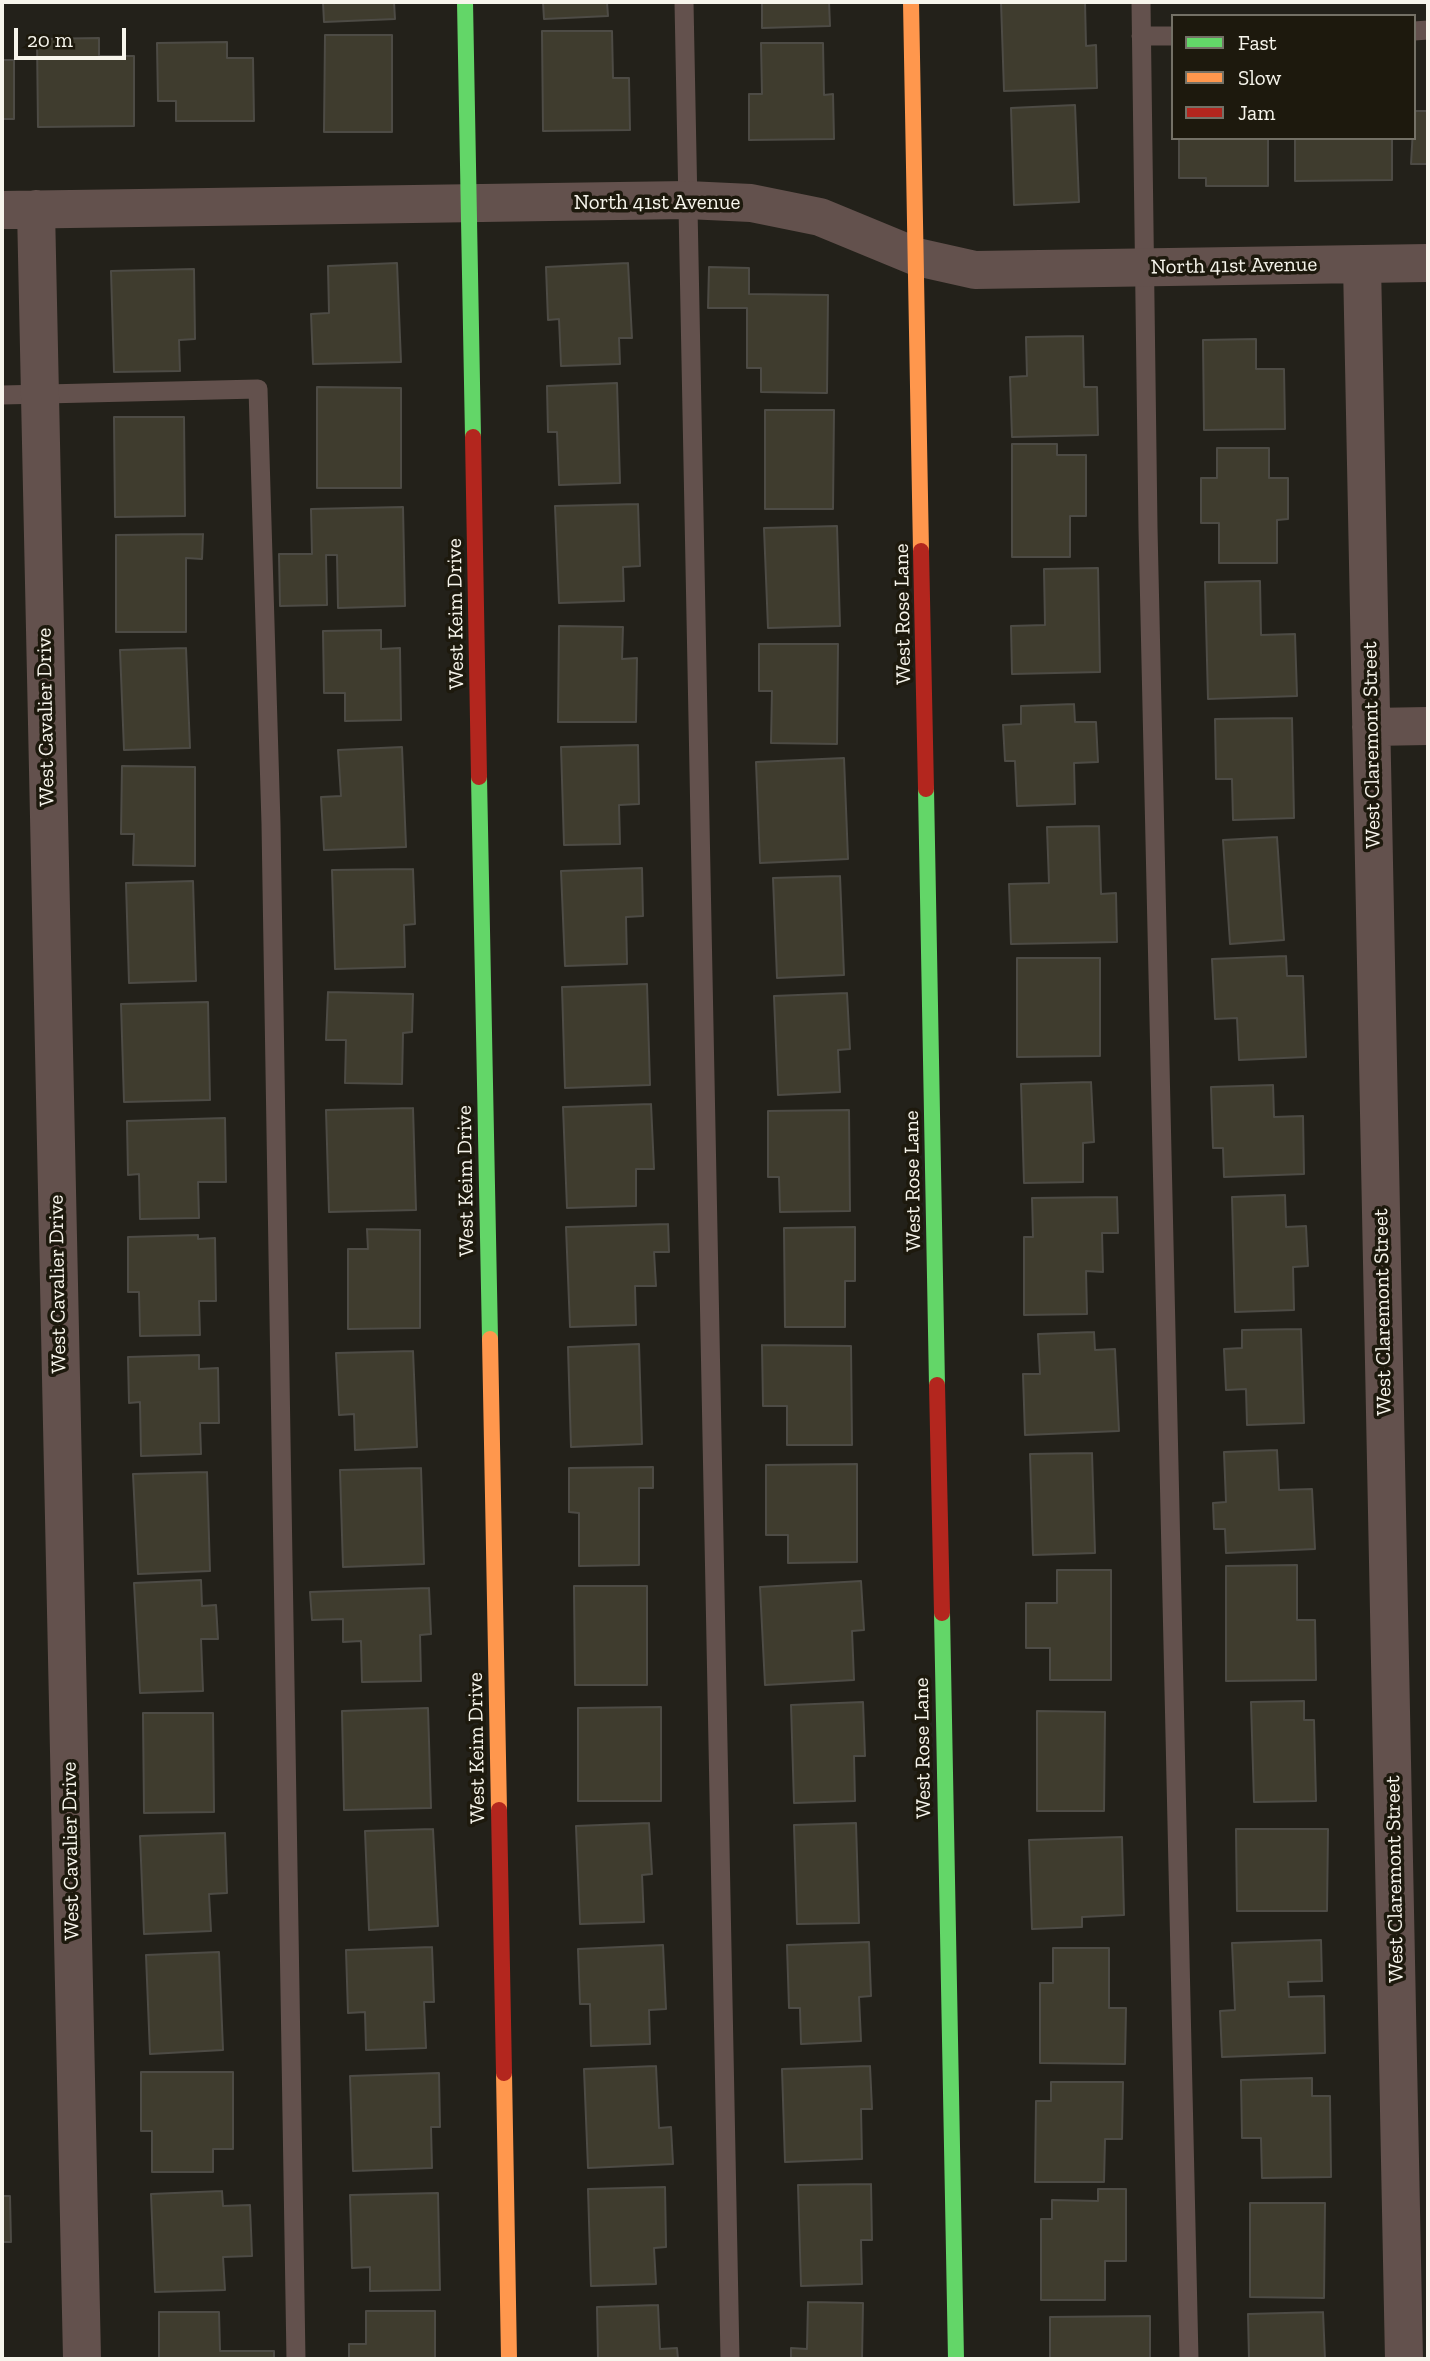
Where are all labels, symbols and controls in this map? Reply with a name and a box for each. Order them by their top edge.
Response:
scale bar [18,14,130,58]
legend [1171,14,1416,140]
text: 20 m [27,27,73,52]
text: Fast [1238,30,1277,55]
text: Slow [1238,65,1281,90]
text: Jam [1238,100,1275,125]
street label: North 41st Avenue [574,190,740,216]
street label: North 41st Avenue [1150,252,1318,280]
street label: West Keim Drive [442,538,470,690]
street label: West Rose Lane [889,543,917,685]
street label: West Cavalier Drive [32,627,60,807]
street label: West Claremont Street [1358,641,1386,849]
street label: West Keim Drive [452,1105,480,1257]
street label: West Rose Lane [899,1110,927,1252]
street label: West Cavalier Drive [44,1194,72,1374]
street label: West Claremont Street [1369,1208,1397,1416]
street label: West Keim Drive [463,1672,491,1824]
street label: West Rose Lane [909,1677,937,1819]
street label: West Cavalier Drive [57,1761,85,1941]
street label: West Claremont Street [1381,1775,1409,1983]

